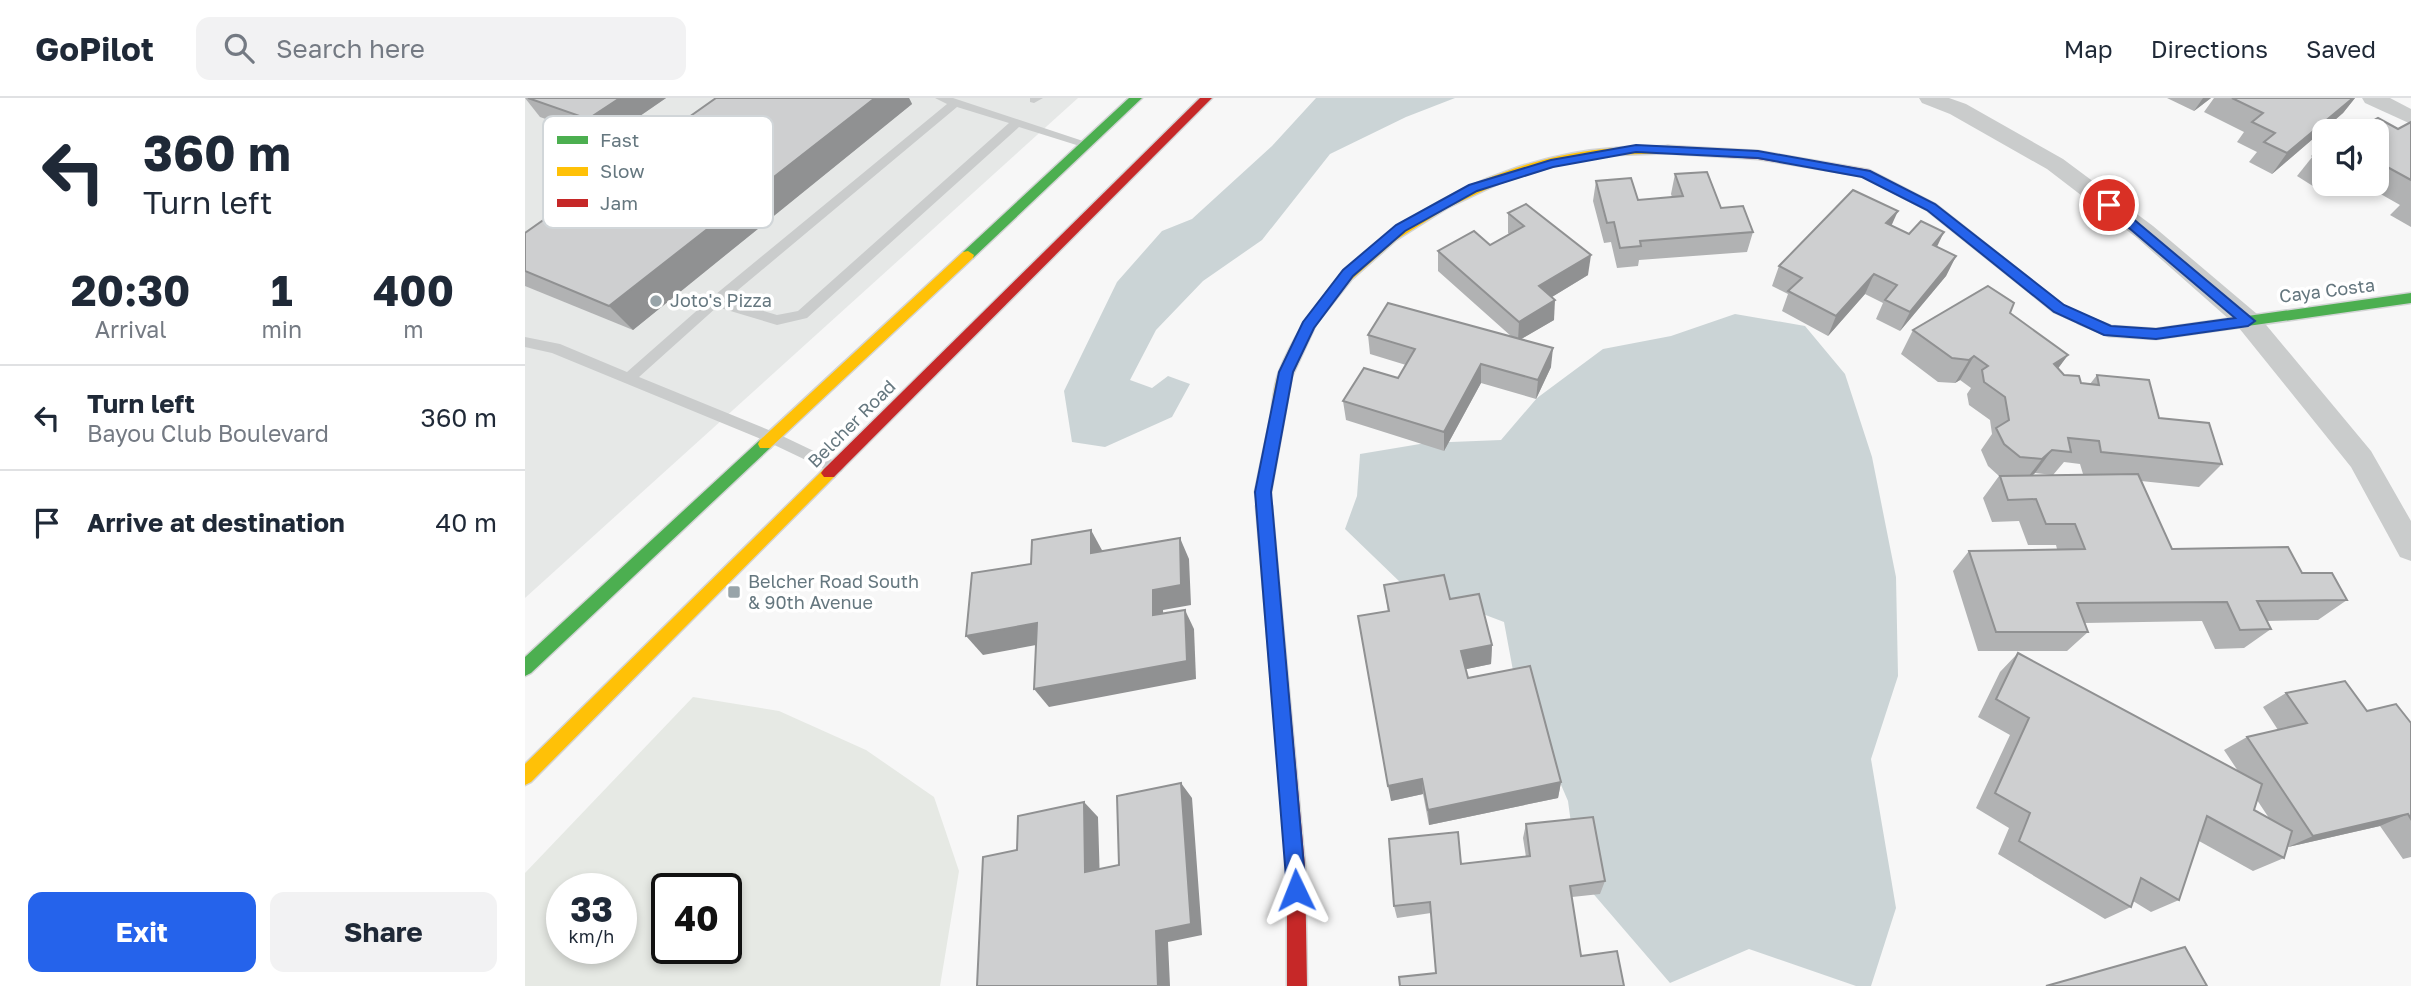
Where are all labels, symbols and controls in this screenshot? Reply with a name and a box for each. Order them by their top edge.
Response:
search box [196,17,686,80]
text: GoPilot [35,29,154,68]
icon: search [220,29,258,67]
text: Search here [276,33,425,64]
text: Map [2064,34,2113,63]
text: Directions [2151,34,2268,63]
text: Saved [2306,34,2376,63]
legend [543,116,773,228]
map controls [2312,119,2389,196]
button: sound [2312,119,2389,196]
text: 360 m [143,123,291,182]
icon: left [28,126,119,217]
text: Fast [600,128,639,151]
text: Slow [600,159,645,182]
pin [2079,175,2139,235]
text: Turn left [143,183,272,221]
icon: arrive [2090,186,2128,224]
text: Jam [600,191,638,214]
text: 20:30 [71,265,190,315]
text: 1 [271,265,293,315]
text: 400 [373,265,454,315]
street label: Caya Costa [2278,273,2376,307]
place label: Joto's Pizza [670,289,772,311]
marker: Joto's Pizza [648,293,664,309]
text: Arrival [95,315,167,343]
text: min [261,315,302,343]
text: m [403,315,424,343]
street label: Belcher Road [803,375,900,472]
text: Turn left [87,388,195,419]
icon: left [28,399,66,437]
text: 360 m [420,402,497,433]
text: Bayou Club Boulevard [87,419,329,447]
icon: arrive [28,504,66,542]
text: Arrive at destination [87,507,345,538]
text: 40 m [436,507,497,538]
place label: Belcher Road South & 90th Avenue [748,570,919,613]
marker: Belcher Road South & 90th Avenue [726,584,742,600]
position arrow [1259,853,1333,927]
speed limit sign: 40 [651,873,742,964]
text: 33 [570,888,613,930]
button: Exit [28,892,256,972]
button: Share [270,892,497,972]
text: km/h [569,925,614,947]

